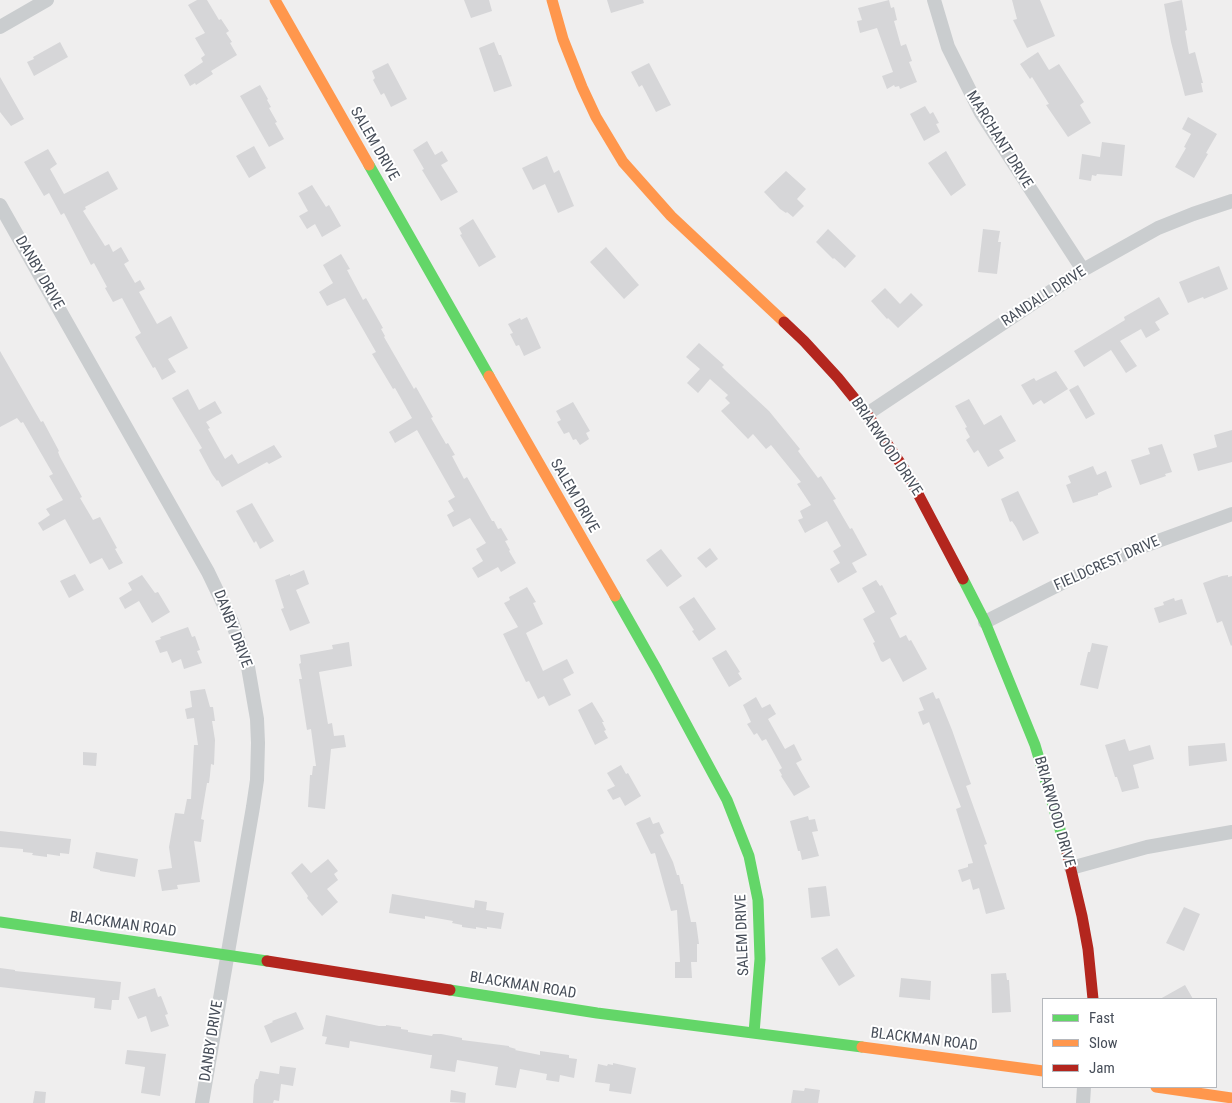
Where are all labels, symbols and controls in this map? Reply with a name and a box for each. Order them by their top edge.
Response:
street label: MARCHANT DRIVE [962,88,1036,192]
street label: SALEM DRIVE [346,104,402,184]
street label: DANBY DRIVE [11,233,67,313]
street label: RANDALL DRIVE [999,263,1089,331]
street label: BRIARWOOD DRIVE [847,395,925,499]
street label: SALEM DRIVE [546,456,602,536]
street label: FIELDCREST DRIVE [1052,533,1162,595]
street label: DANBY DRIVE [209,588,255,670]
street label: BRIARWOOD DRIVE [1030,755,1078,869]
street label: SALEM DRIVE [733,894,753,976]
street label: BLACKMAN ROAD [68,909,178,941]
street label: BLACKMAN ROAD [468,969,578,1003]
legend [1042,998,1217,1088]
street label: DANBY DRIVE [197,999,227,1083]
text: Fast [1089,1009,1114,1027]
street label: BLACKMAN ROAD [870,1025,978,1055]
text: Slow [1089,1034,1118,1052]
text: Jam [1089,1059,1115,1077]

